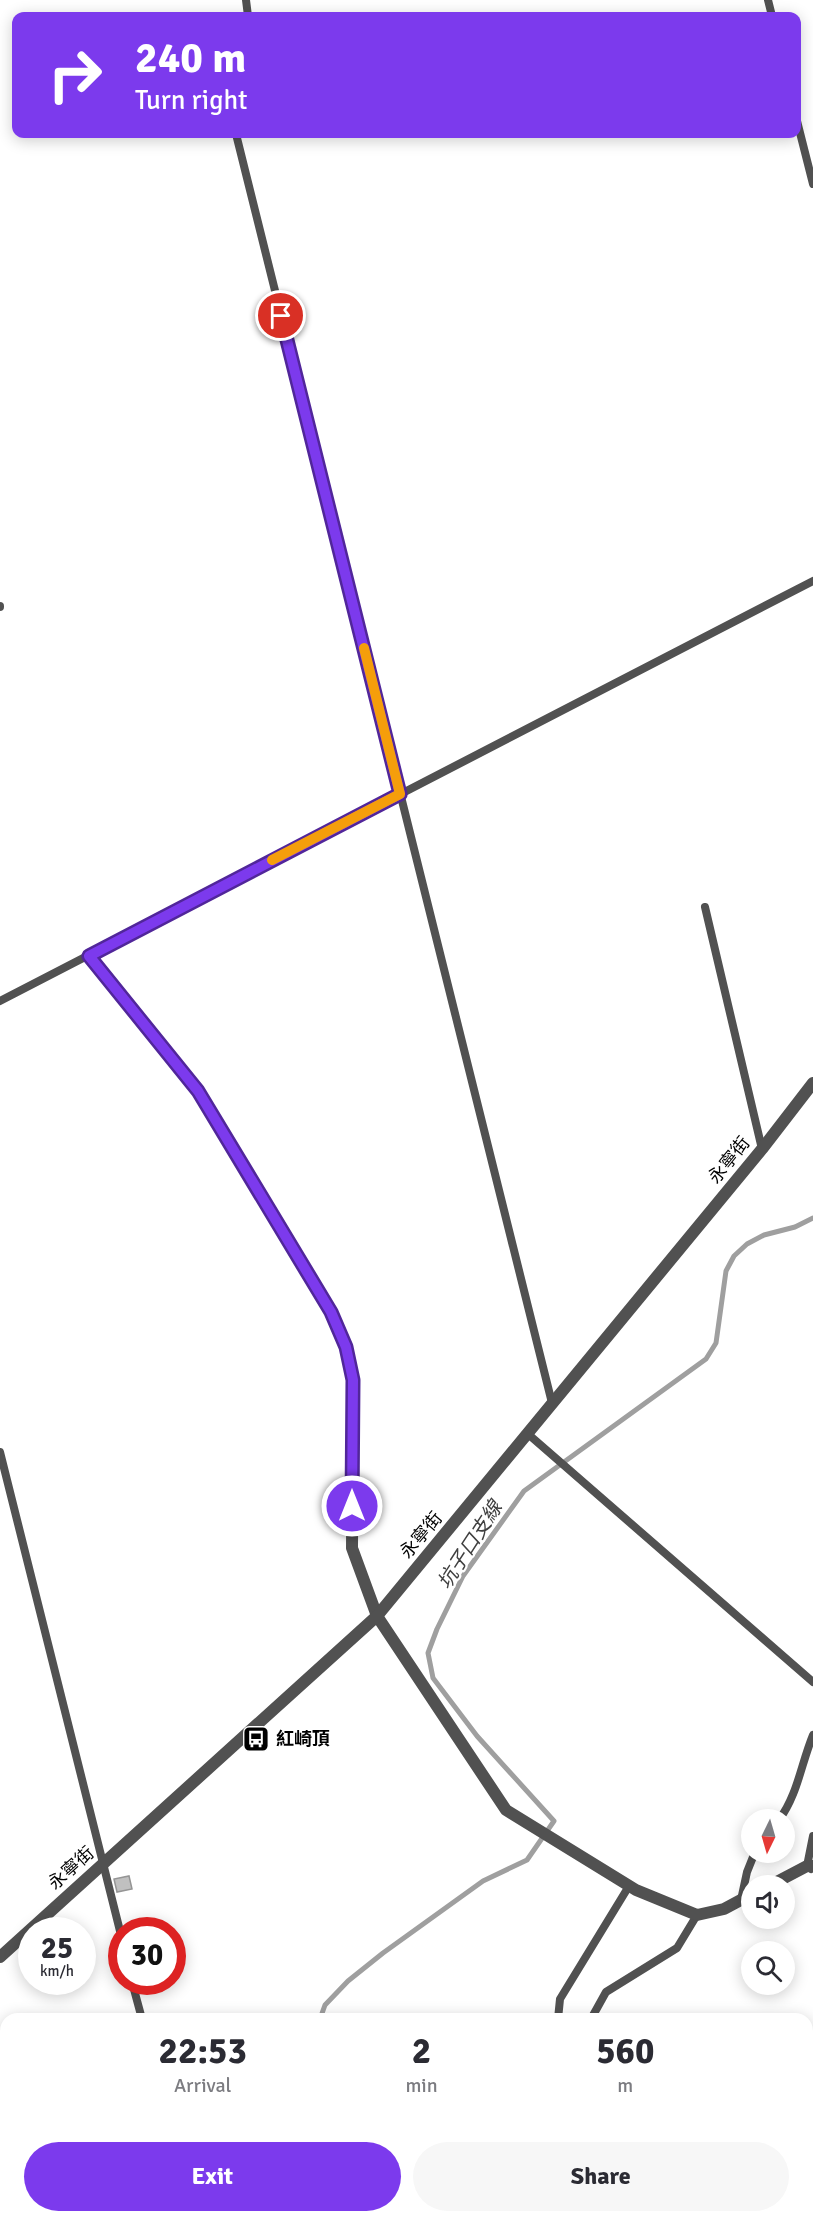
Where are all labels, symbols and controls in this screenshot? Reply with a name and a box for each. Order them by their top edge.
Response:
text: 240 m [135,33,246,84]
icon: right [36,36,114,114]
text: Turn right [135,84,248,117]
pin [255,290,306,341]
icon: arrive [264,299,297,332]
street label: 永寧街 [703,1132,755,1188]
position arrow [320,1474,384,1538]
water label: 坑子口支線 [432,1495,509,1594]
street label: 永寧街 [395,1507,447,1563]
bus stop icon: 紅崎頂 [241,1724,271,1754]
place label: 紅崎頂 [276,1728,330,1750]
north arrow [741,1809,795,1863]
map controls [741,1809,795,1995]
street label: 永寧街 [44,1842,98,1894]
button: sound [741,1875,795,1929]
speed limit sign: 30 [108,1917,186,1995]
text: 25 [41,1930,73,1967]
button: search [741,1941,795,1995]
text: km/h [40,1962,74,1980]
text: 22:53 [159,2029,247,2074]
text: 2 [412,2029,431,2074]
text: 560 [596,2029,654,2074]
text: Arrival [174,2073,231,2098]
text: min [405,2073,438,2098]
text: m [617,2073,633,2098]
button: Exit [24,2142,401,2211]
button: Share [413,2142,789,2211]

